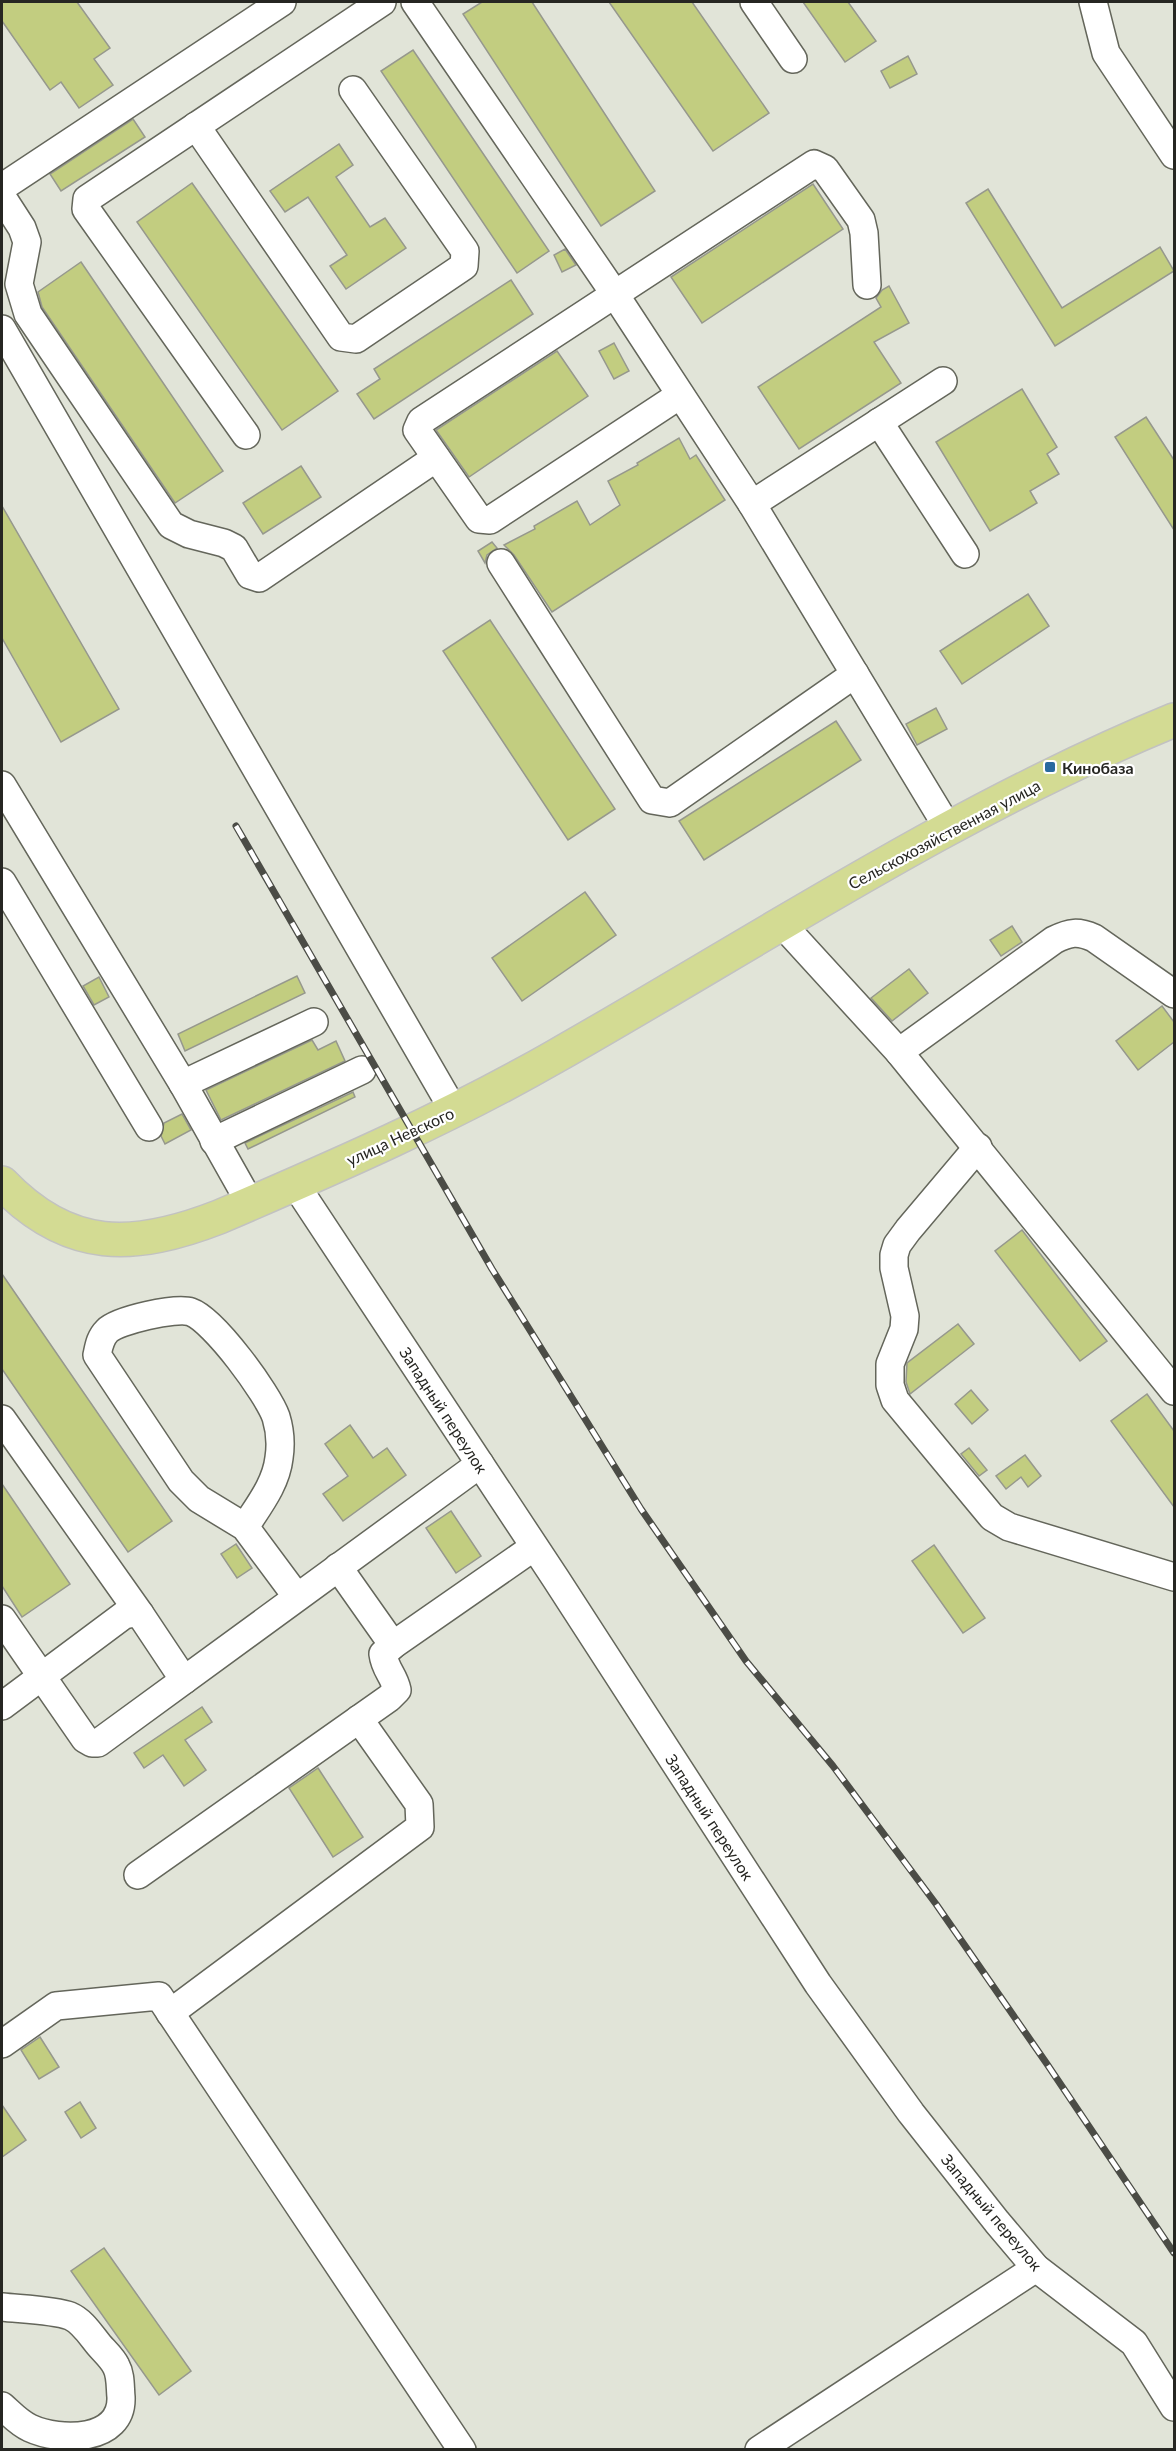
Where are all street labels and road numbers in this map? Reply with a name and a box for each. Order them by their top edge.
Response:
street label: Сельскохозяйственная улица [845,775,1043,893]
street label: улица Невского [343,1103,457,1169]
street label: Западный переулок [396,1343,492,1477]
street label: Западный переулок [662,1750,758,1884]
street label: Западный переулок [938,2150,1047,2275]

